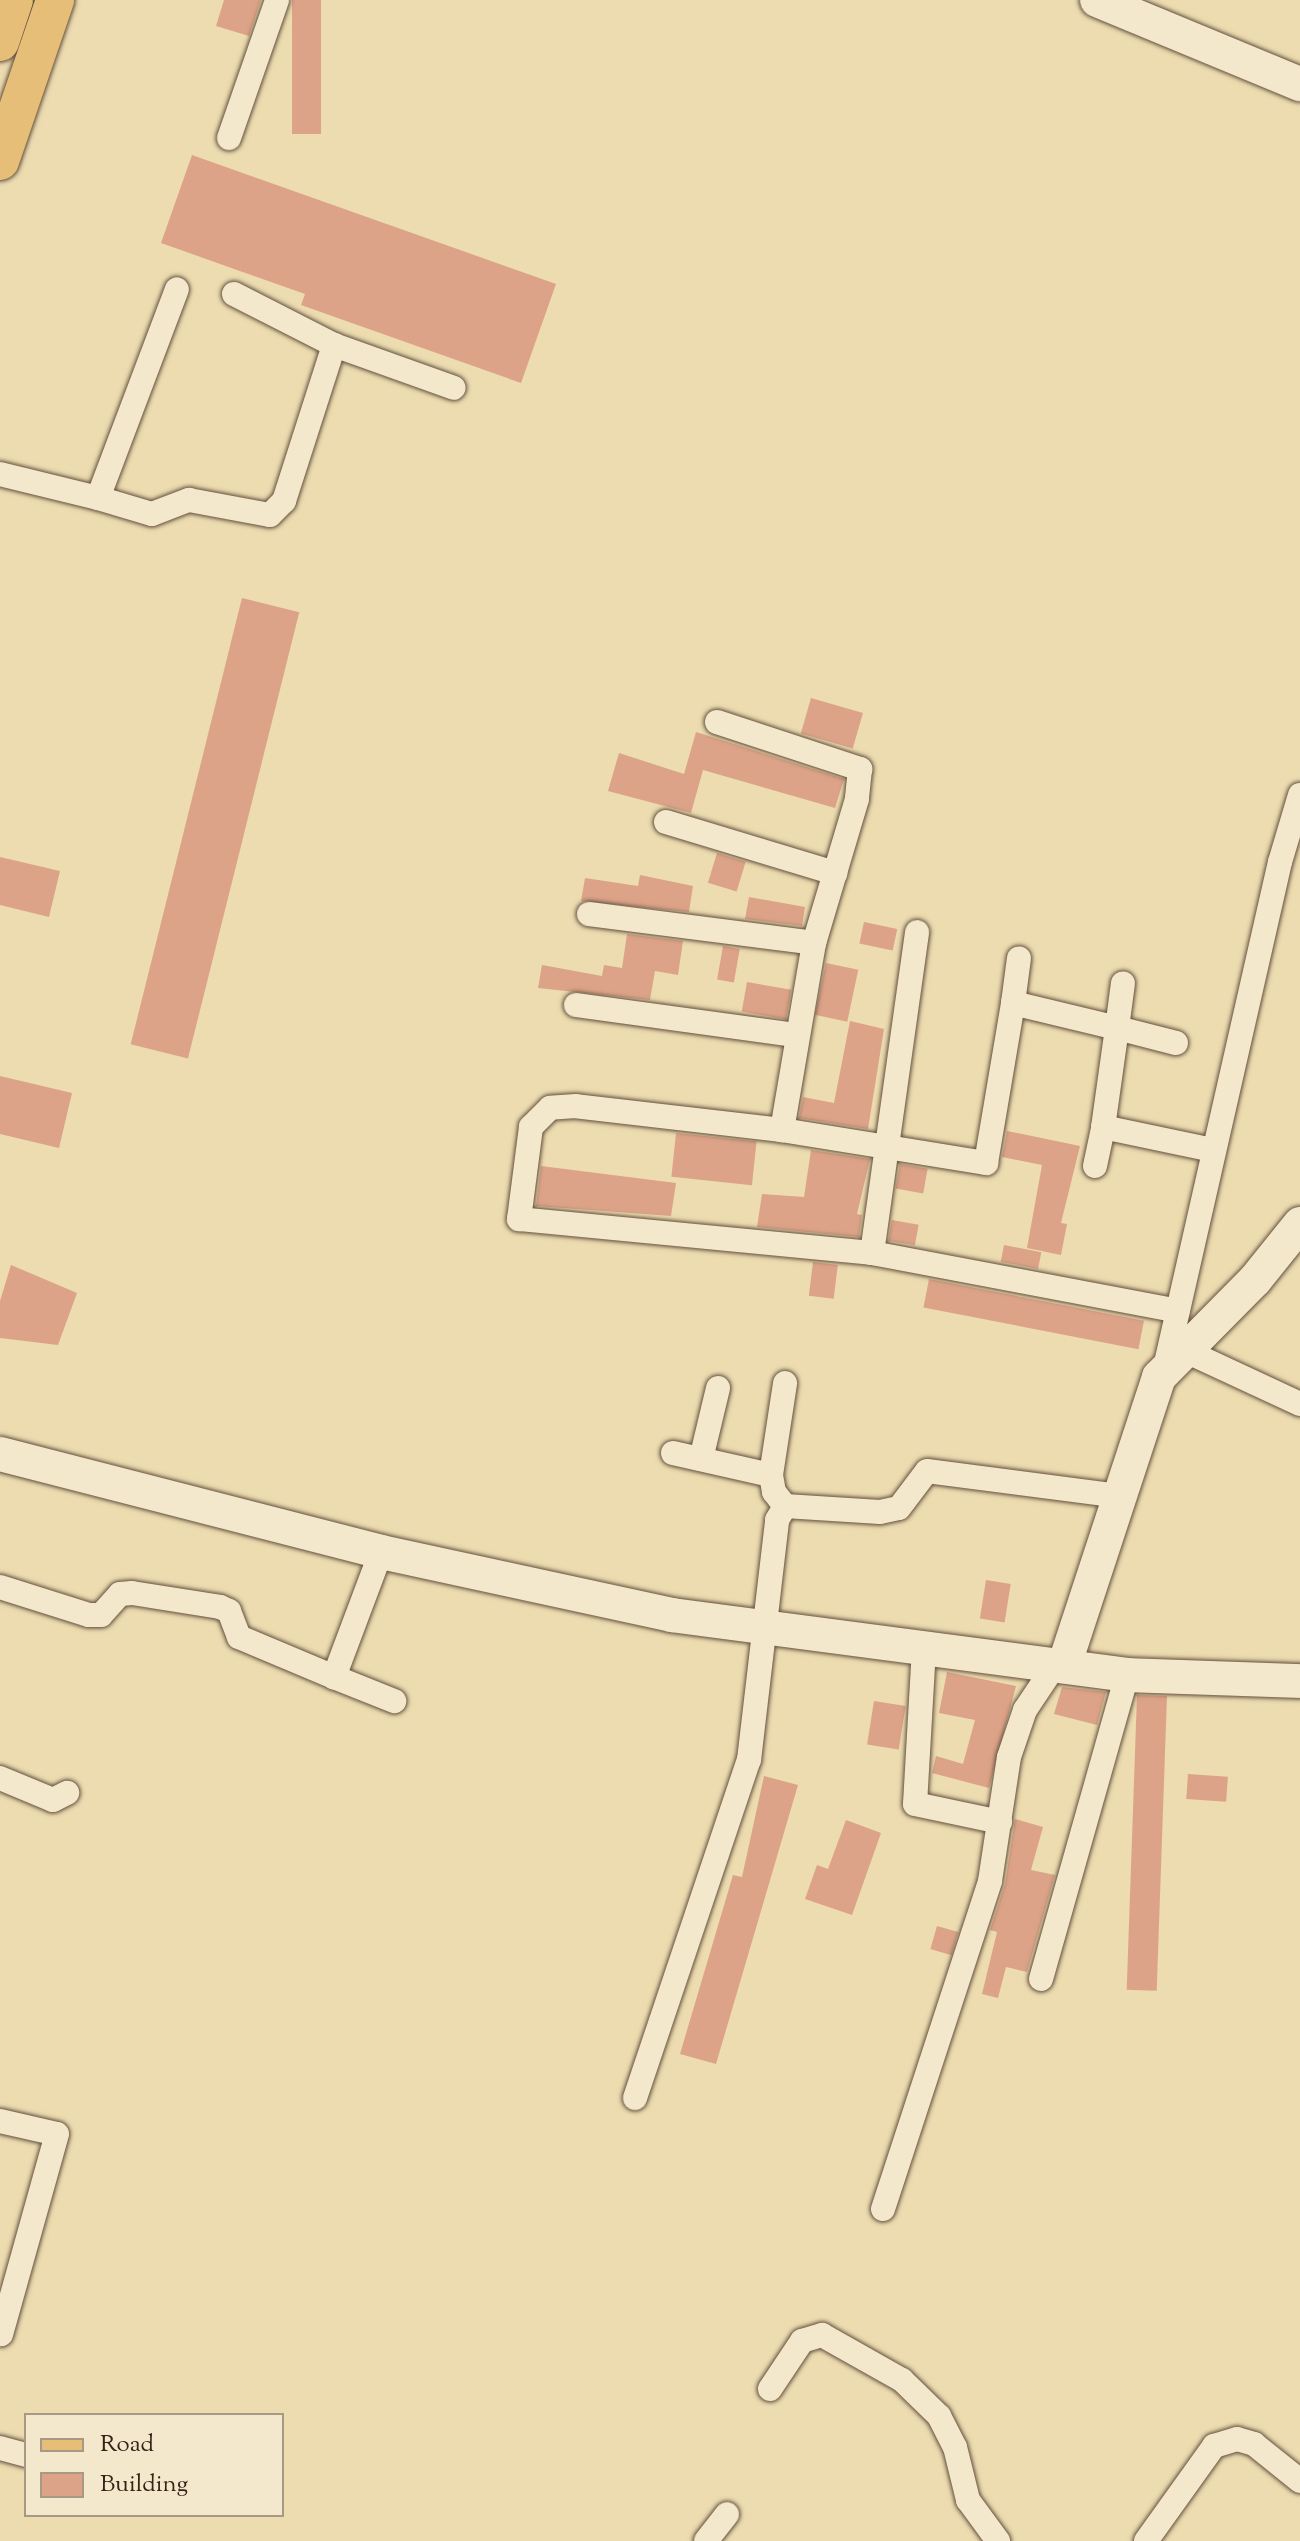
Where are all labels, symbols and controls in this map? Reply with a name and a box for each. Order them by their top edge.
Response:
legend [24,2413,284,2517]
text: Road [100,2428,154,2462]
text: Building [100,2468,188,2502]

